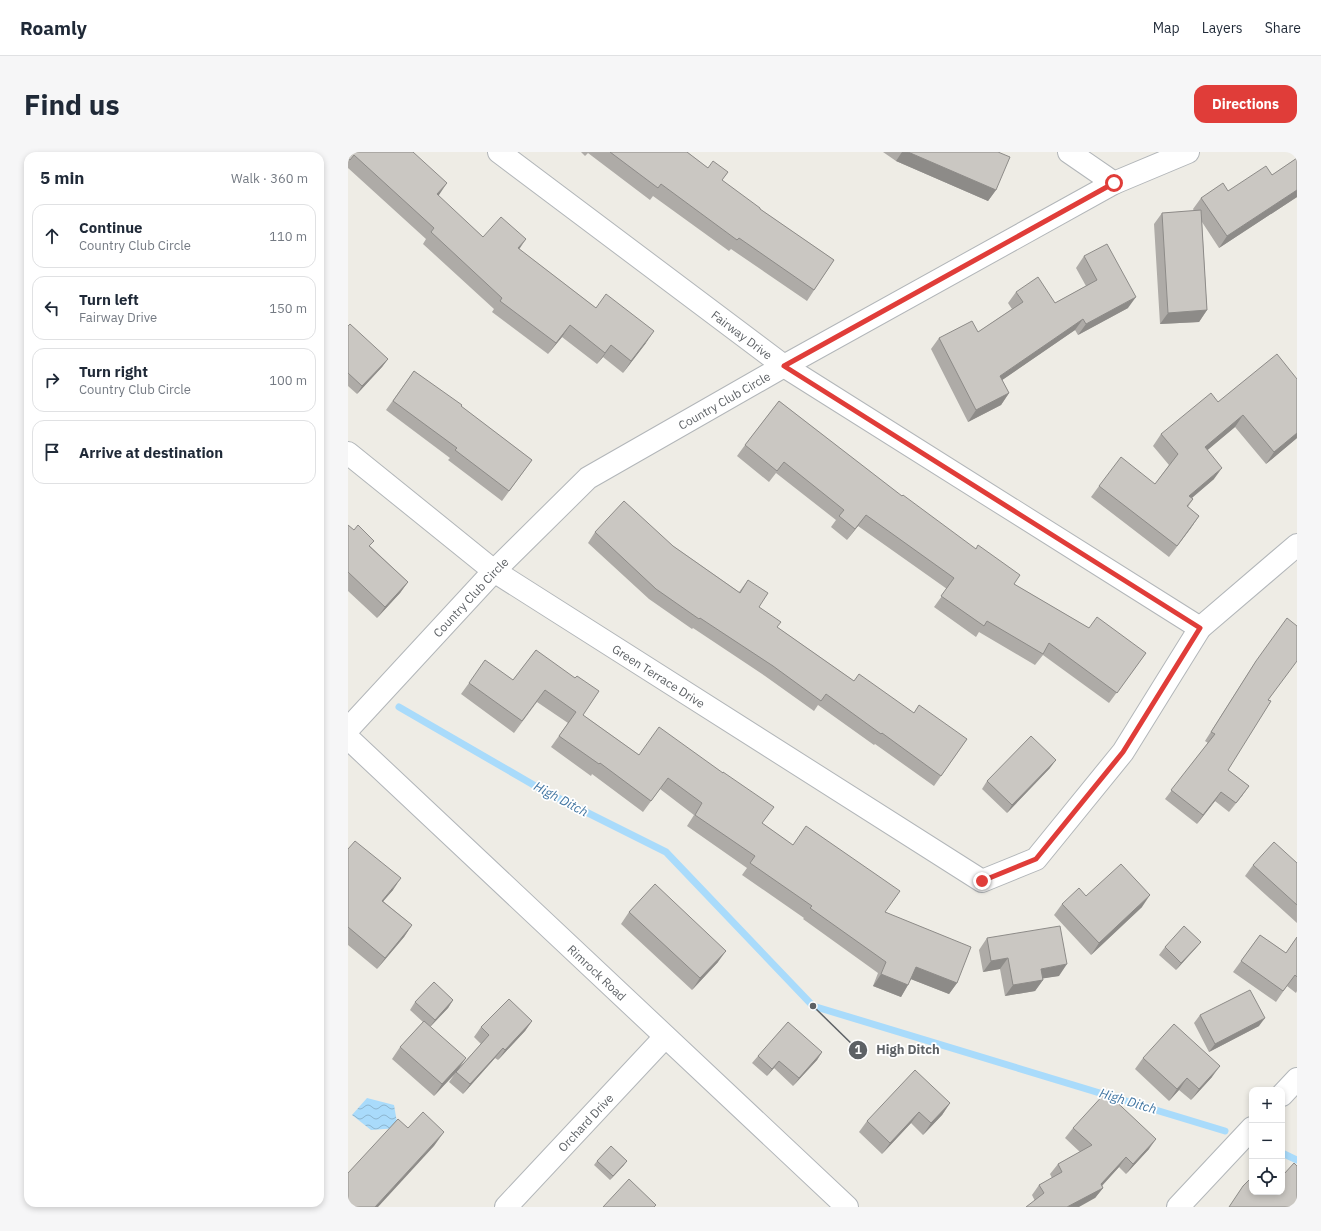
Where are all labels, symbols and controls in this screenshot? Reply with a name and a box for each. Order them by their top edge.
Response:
text: Roamly [20,16,87,40]
text: Map [1153,19,1180,37]
text: Layers [1202,19,1243,37]
text: Share [1265,19,1301,37]
button: Directions [1194,85,1297,123]
text: Find us [24,86,120,123]
text: 5 min [40,167,84,189]
text: Walk · 360 m [231,170,308,187]
route start [1105,174,1123,192]
text: Continue [79,218,143,237]
icon: ahead [41,225,63,247]
text: 110 m [269,228,307,245]
text: Country Club Circle [79,237,191,254]
text: Turn left [79,290,139,309]
icon: left [41,297,63,319]
text: 150 m [269,300,307,317]
street label: Fairway Drive [709,307,776,362]
text: Fairway Drive [79,309,157,326]
text: Turn right [79,362,148,381]
street label: Country Club Circle [675,368,773,432]
icon: right [41,369,63,391]
text: 100 m [269,372,307,389]
text: Country Club Circle [79,381,191,398]
icon: arrive [41,441,63,463]
text: Arrive at destination [79,443,223,462]
street label: Country Club Circle [430,554,511,640]
street label: Green Terrace Drive [610,641,708,711]
water label: High Ditch [531,778,591,820]
route end [973,872,991,890]
street label: Rimrock Road [565,941,630,1003]
callout: High Ditch [848,1037,947,1062]
text: High Ditch [876,1041,940,1058]
text: 1 [854,1042,862,1057]
water label: High Ditch [1097,1084,1159,1118]
map controls [1249,1087,1285,1195]
button: + [1249,1087,1285,1123]
street label: Orchard Drive [554,1090,616,1155]
button: − [1249,1123,1285,1159]
button: locate [1249,1159,1285,1195]

